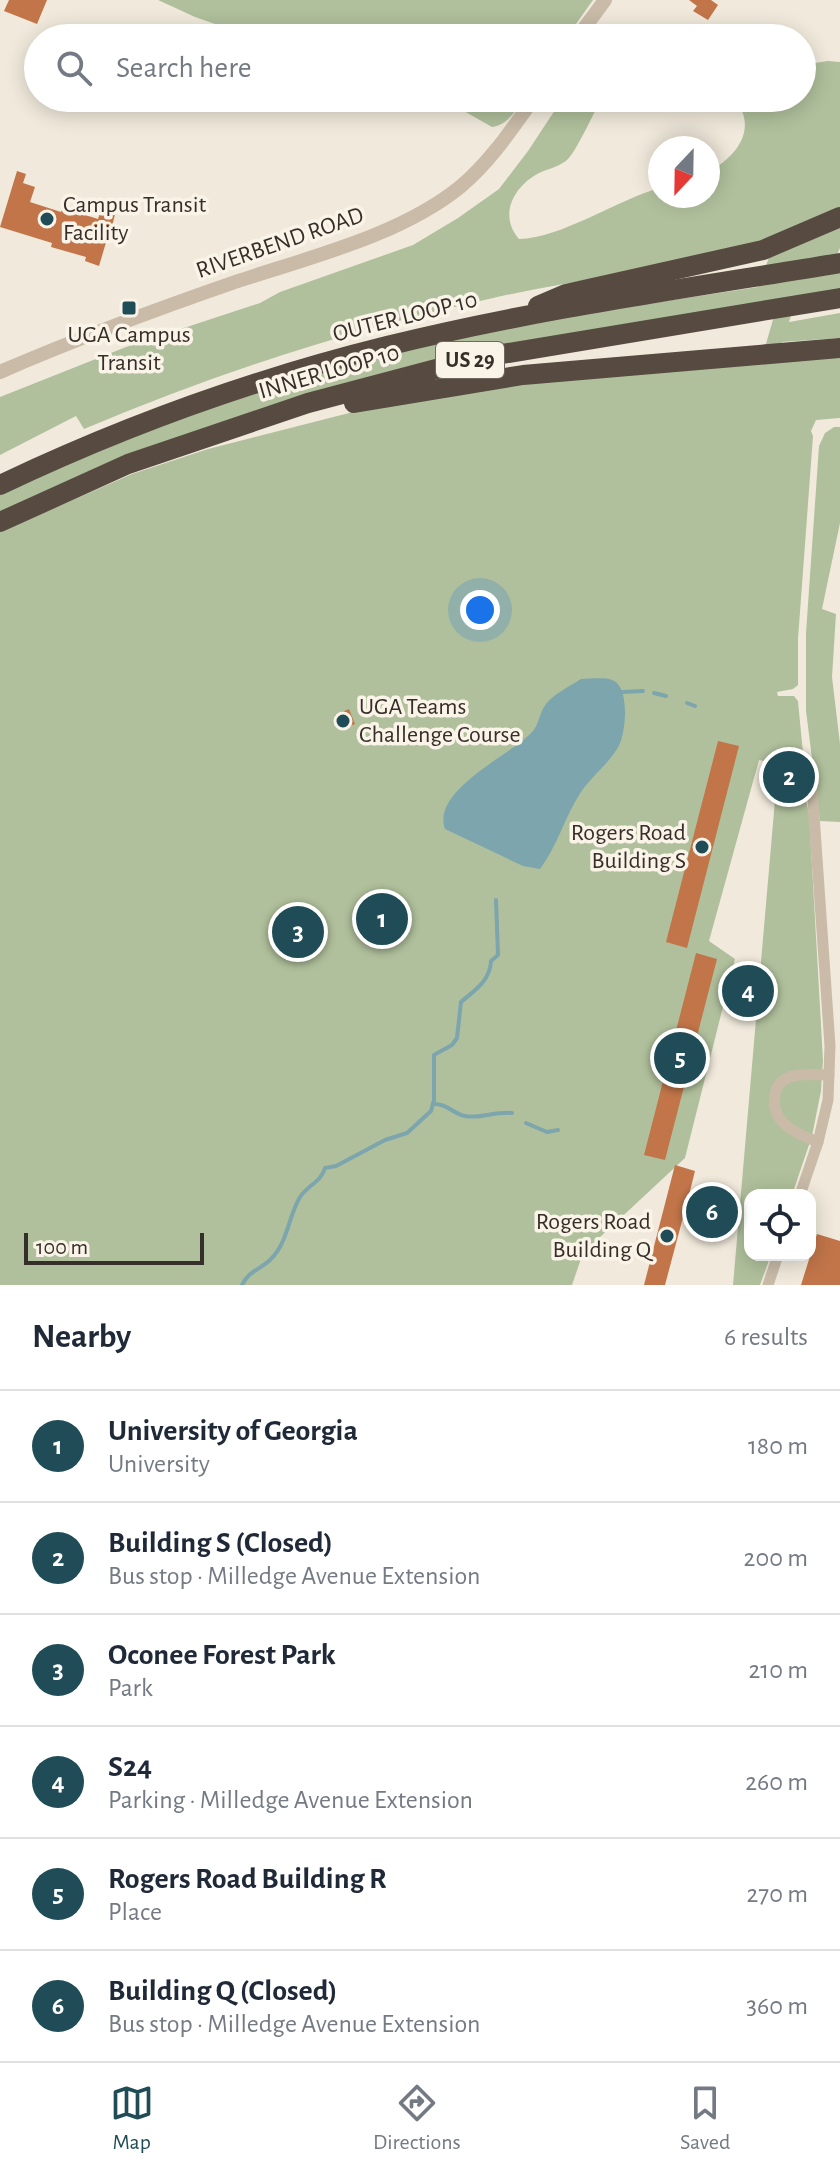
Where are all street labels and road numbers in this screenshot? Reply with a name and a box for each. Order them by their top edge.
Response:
street label: RIVERBEND ROAD [193,203,367,283]
street label: OUTER LOOP 10 [330,287,480,347]
street label: INNER LOOP 10 [256,340,402,404]
road number: US 29 [436,342,504,378]

